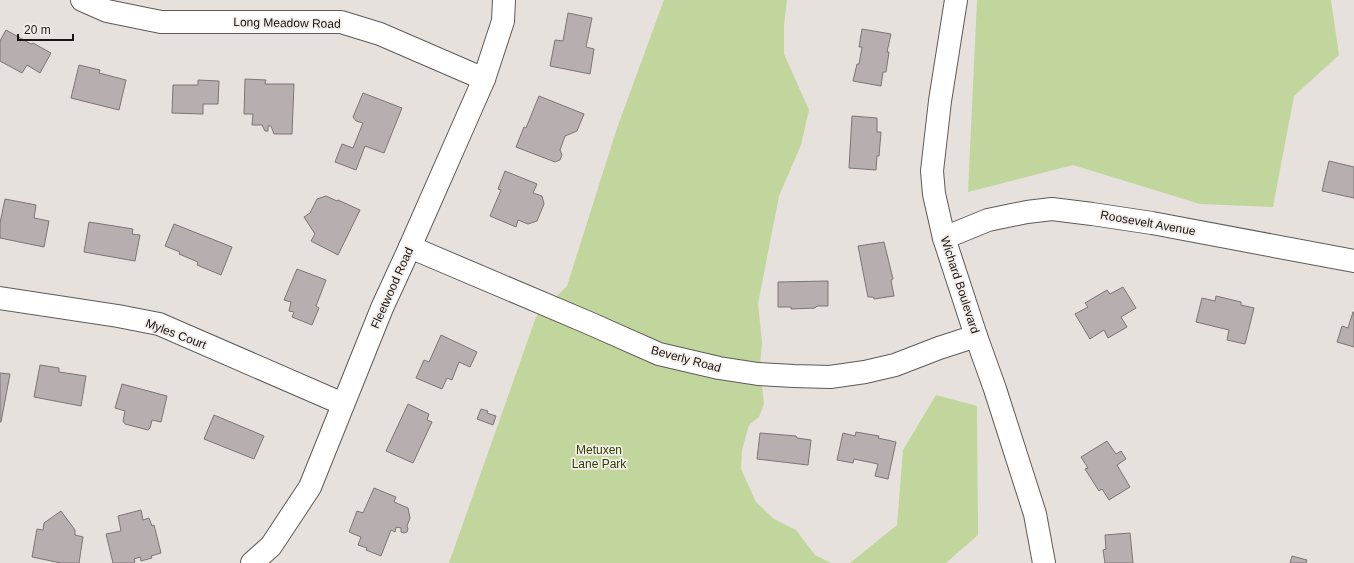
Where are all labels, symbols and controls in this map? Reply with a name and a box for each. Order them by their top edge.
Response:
street label: Long Meadow Road [233,15,341,31]
scale bar [18,16,73,42]
text: 20 m [24,23,51,37]
street label: Roosevelt Avenue [1099,208,1197,238]
street label: Wichard Boulevard [938,235,982,335]
street label: Fleetwood Road [368,245,416,331]
street label: Myles Court [144,316,209,352]
street label: Beverly Road [649,343,723,375]
park label: Metuxen Lane Park [572,443,627,471]

